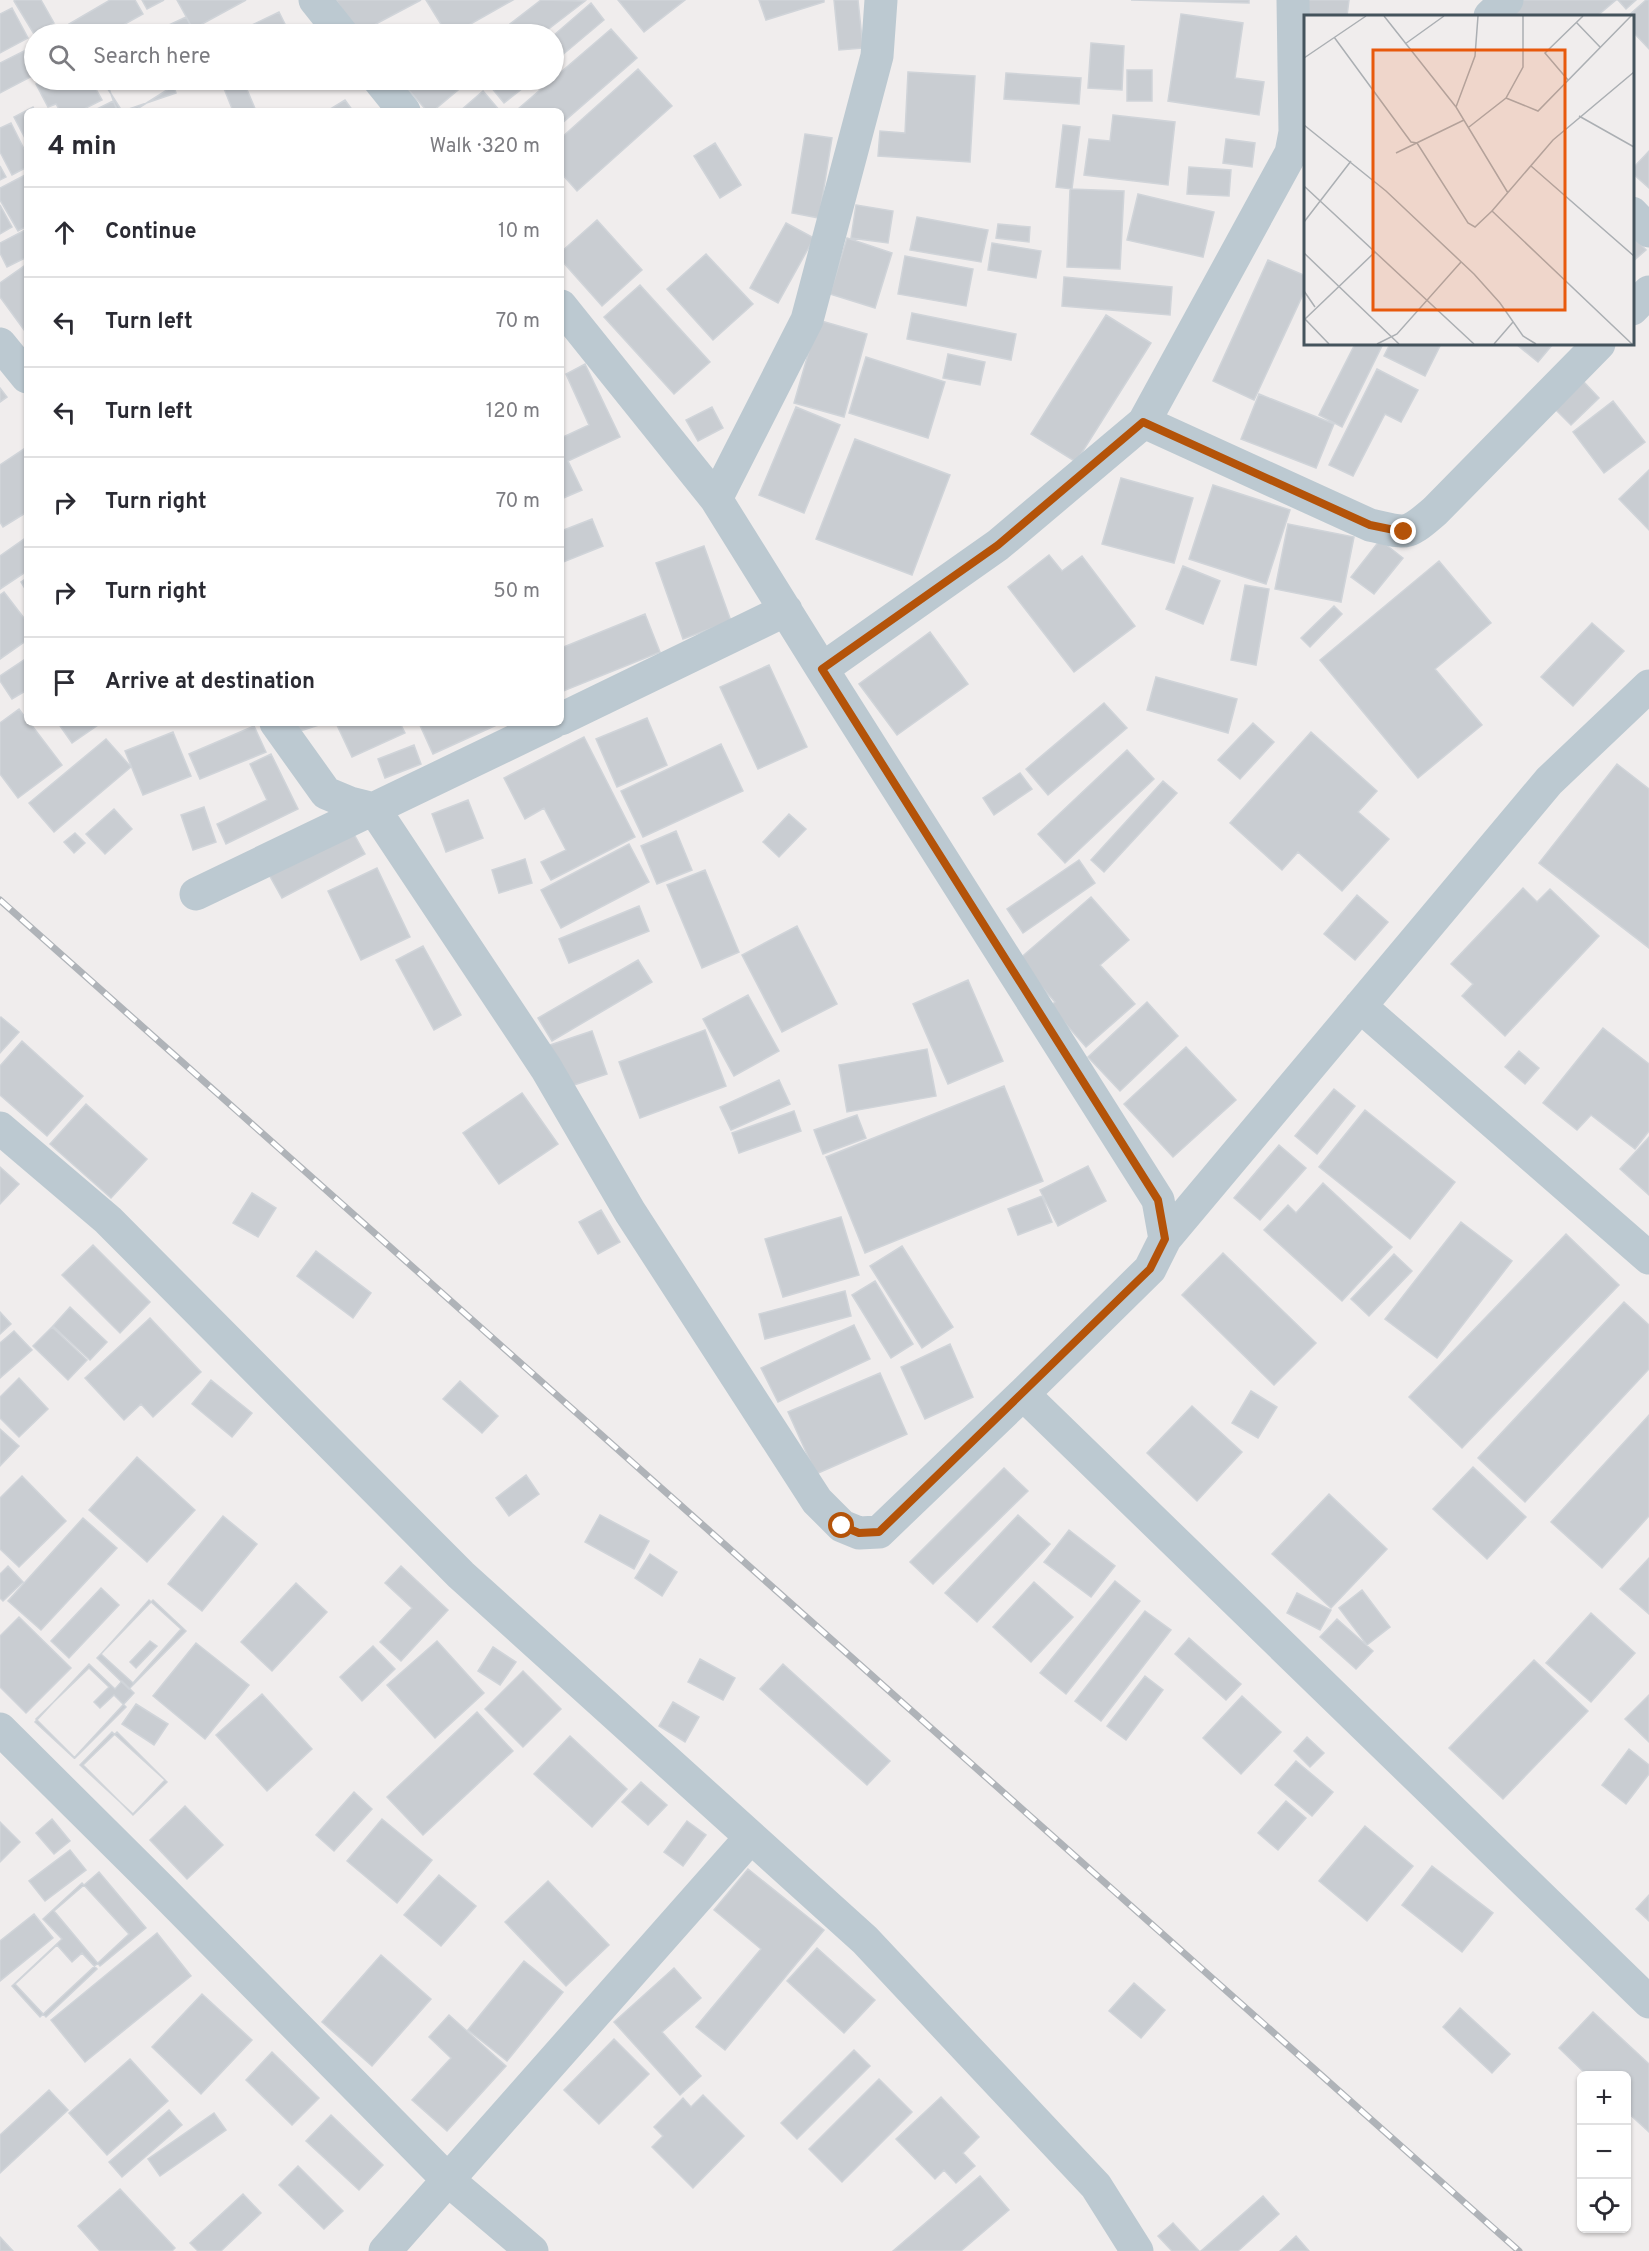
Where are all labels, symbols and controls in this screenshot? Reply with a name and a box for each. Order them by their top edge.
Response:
inset map [1304,15,1634,345]
search box [24,24,564,90]
icon: search [45,41,78,74]
text: Search here [93,44,211,71]
text: 4 min [48,131,117,164]
text: Walk · 320 m [430,134,540,160]
icon: ahead [48,216,81,249]
text: Continue [105,219,196,246]
text: 10 m [498,219,540,245]
icon: left [48,306,81,339]
text: Turn left [105,309,193,336]
text: 70 m [496,309,540,335]
icon: left [48,396,81,429]
text: Turn left [105,399,193,426]
text: 120 m [486,399,540,425]
icon: right [48,486,81,519]
text: Turn right [105,489,207,516]
text: 70 m [496,489,540,515]
route end [1390,518,1416,544]
icon: right [48,576,81,609]
text: Turn right [105,579,207,606]
text: 50 m [493,579,540,605]
icon: arrive [48,666,81,699]
text: Arrive at destination [105,669,315,696]
route start [828,1512,854,1538]
map controls [1577,2071,1631,2233]
button: + [1577,2071,1631,2125]
button: − [1577,2125,1631,2179]
button: locate [1577,2179,1631,2233]

